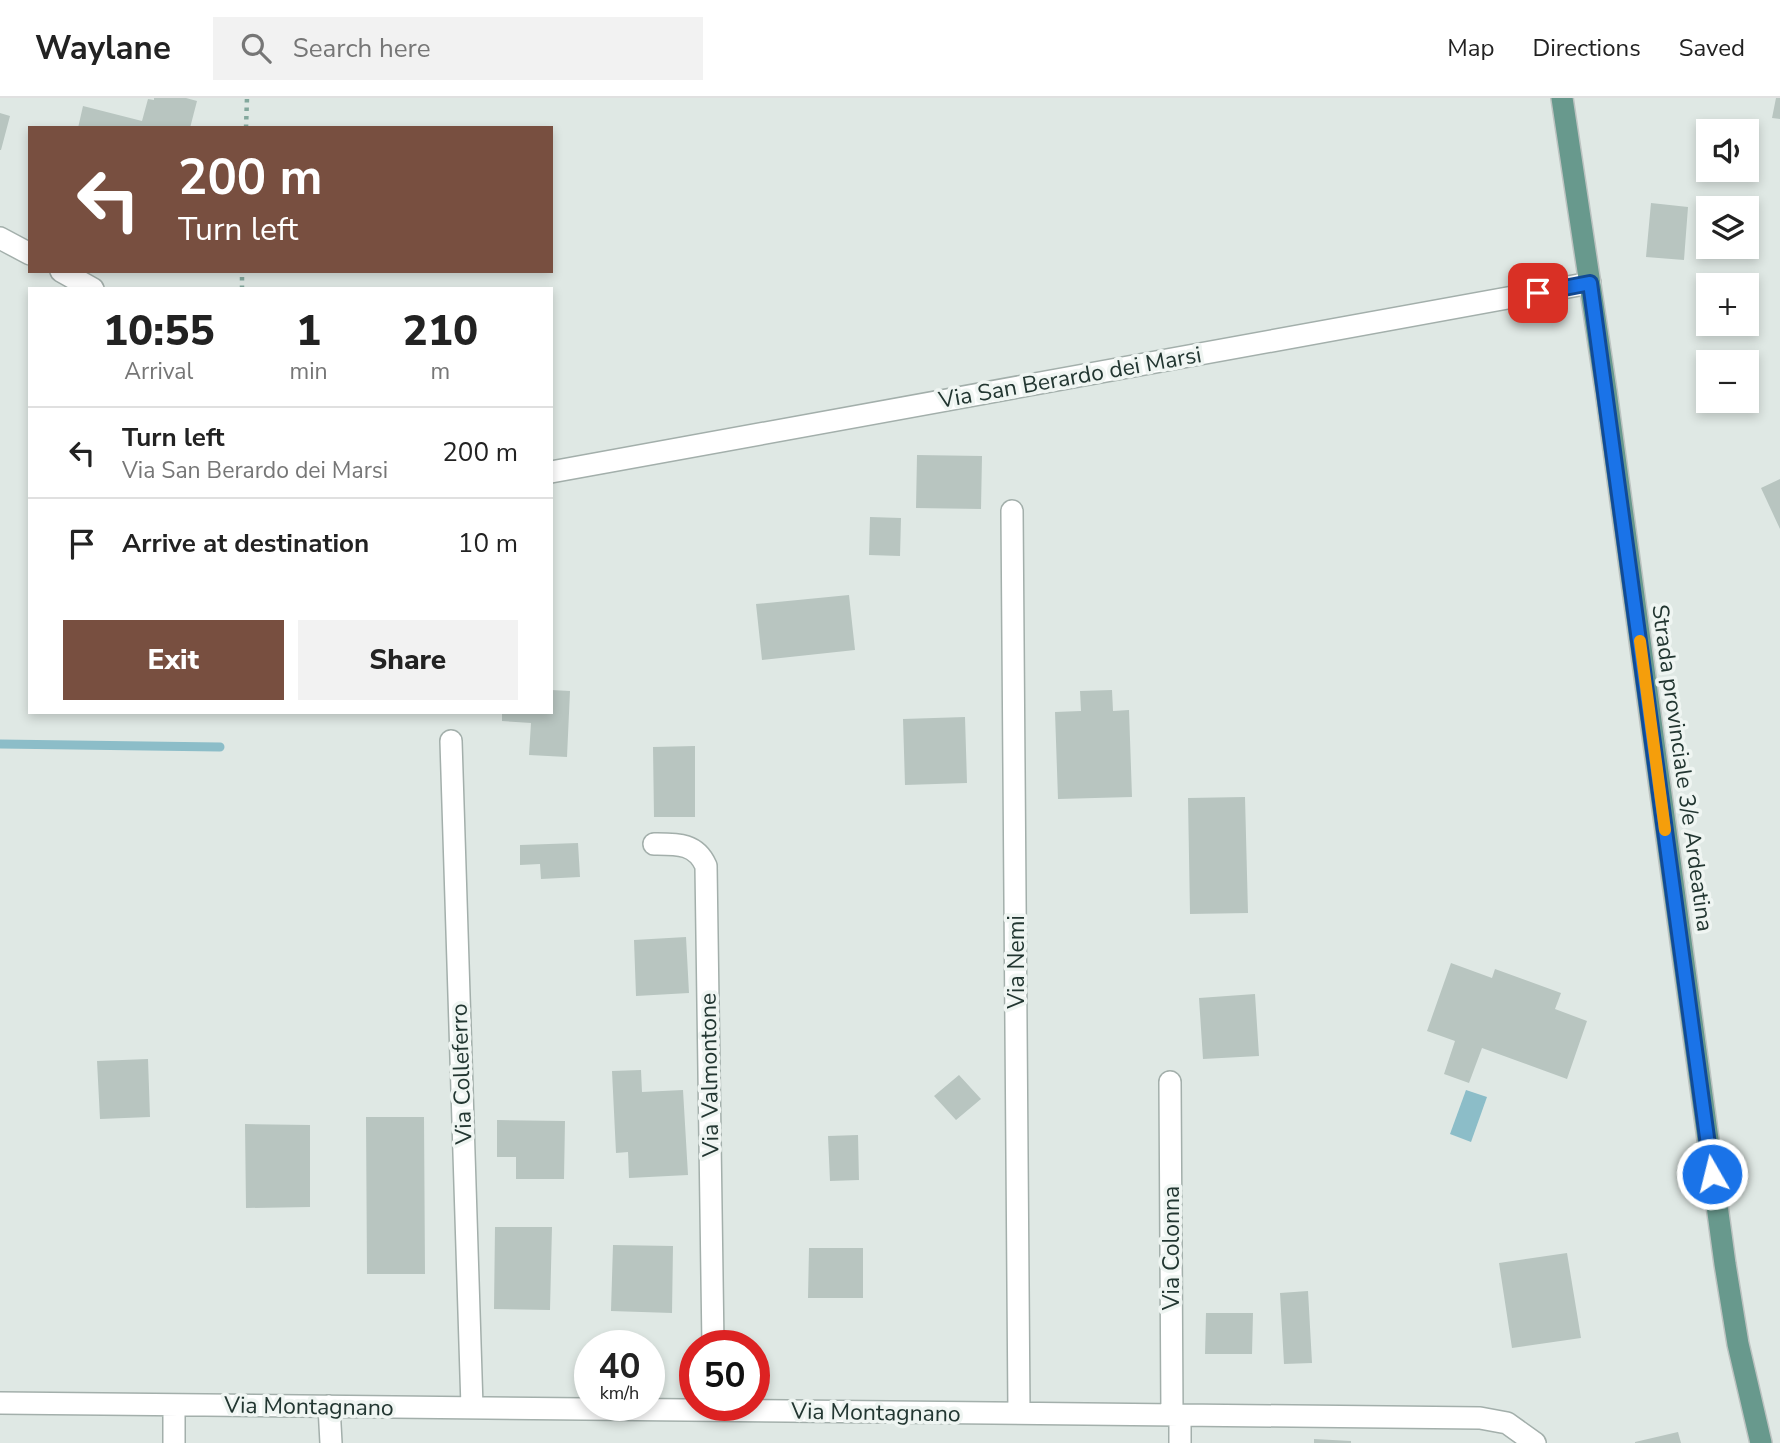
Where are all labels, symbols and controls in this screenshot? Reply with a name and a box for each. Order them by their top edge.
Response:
search box [213,17,703,80]
text: Waylane [35,26,171,71]
icon: search [237,29,275,67]
text: Search here [293,31,431,66]
text: Map [1447,32,1494,64]
text: Directions [1532,32,1641,64]
text: Saved [1679,32,1745,64]
map controls [1696,119,1759,413]
button: sound [1696,119,1759,182]
text: 200 m [178,144,322,211]
icon: left [63,154,154,245]
button: layers [1696,196,1759,259]
text: Turn left [178,208,298,251]
pin [1508,263,1568,323]
button: + [1696,273,1759,336]
icon: arrive [1519,274,1557,312]
text: 10:55 [103,303,215,360]
text: 1 [296,303,321,360]
text: 210 [403,303,478,360]
street label: Via San Berardo dei Marsi [935,339,1204,416]
button: − [1696,350,1759,413]
text: Arrival [124,356,193,387]
text: min [290,356,328,387]
text: m [430,356,450,387]
text: Turn left [122,420,225,455]
icon: left [63,434,101,472]
text: 200 m [442,435,518,470]
text: Via San Berardo dei Marsi [122,455,388,486]
icon: arrive [63,525,101,563]
text: Arrive at destination [122,526,369,561]
text: 10 m [458,526,518,561]
street label: Strada provinciale 3/e Ardeatina [1644,603,1721,934]
button: Exit [63,620,284,700]
button: Share [298,620,518,700]
street label: Via Nemi [1001,915,1032,1010]
street label: Via Valmontone [693,993,726,1158]
street label: Via Colleferro [444,1003,479,1146]
position arrow [1675,1137,1749,1211]
street label: Via Colonna [1156,1186,1187,1311]
speed limit sign: 50 [679,1330,770,1421]
text: 40 [598,1343,641,1390]
text: km/h [600,1381,639,1405]
street label: Via Montagnano [223,1390,394,1423]
street label: Via Montagnano [790,1396,961,1429]

